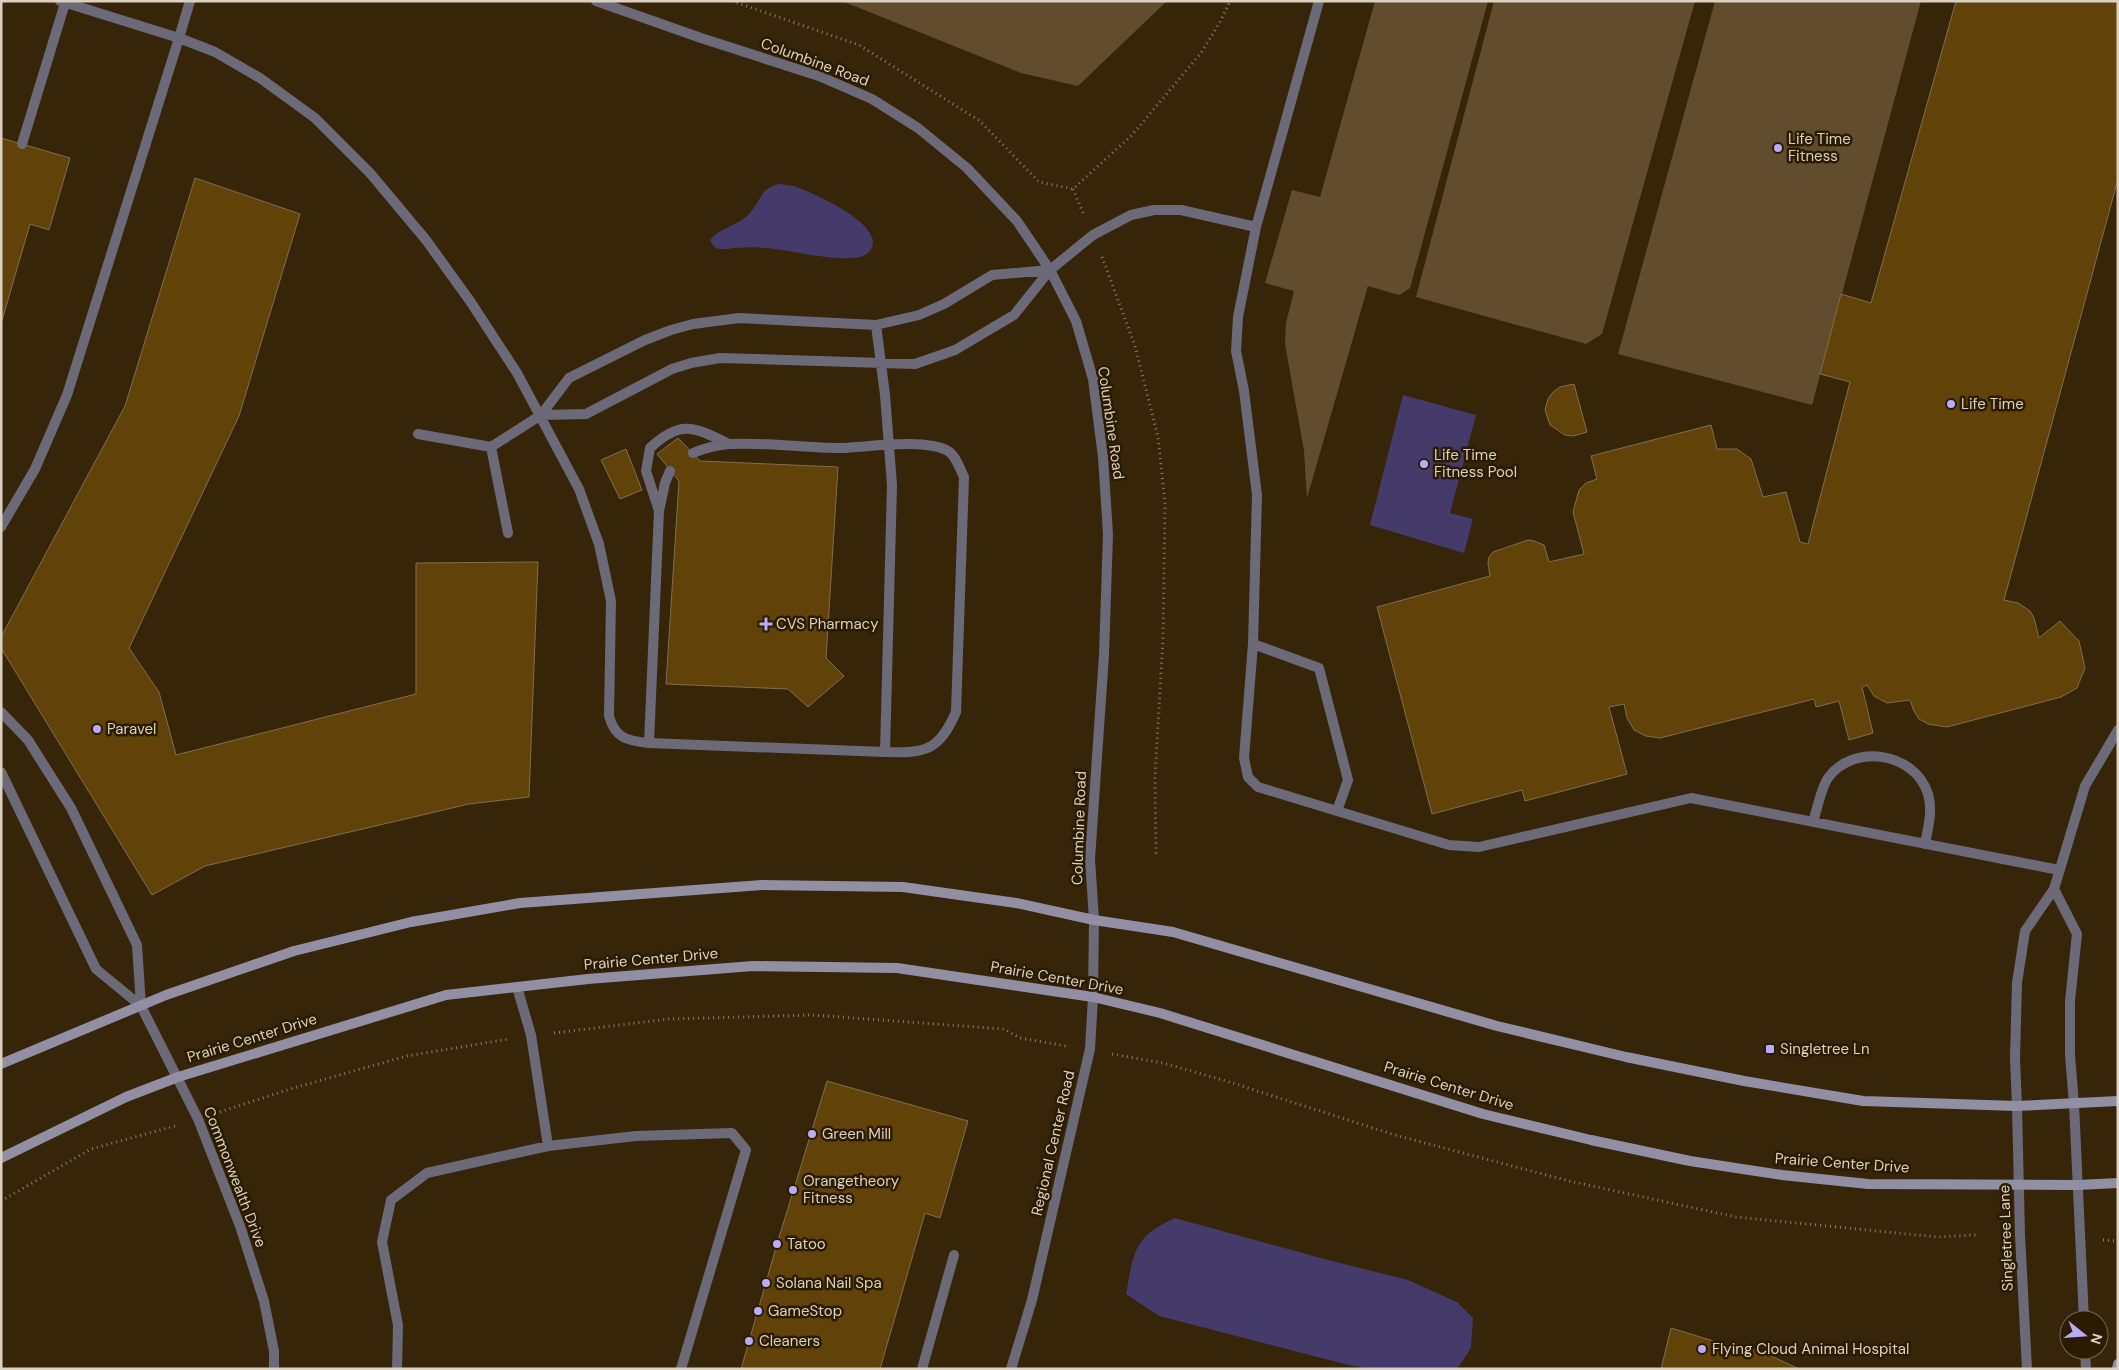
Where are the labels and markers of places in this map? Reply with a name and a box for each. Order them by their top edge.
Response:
place label: Life Time Fitness [1788,129,1851,166]
marker: Life Time Fitness [1772,142,1784,154]
place label: Life Time [1961,394,2024,414]
marker: Life Time [1945,398,1957,410]
place label: Life Time Fitness Pool [1434,445,1517,482]
marker: Life Time Fitness Pool [1418,458,1430,470]
place label: CVS Pharmacy [776,614,879,634]
marker: CVS Pharmacy [760,618,772,630]
place label: Paravel [107,719,156,739]
marker: Paravel [91,723,103,735]
place label: Singletree Ln [1780,1039,1870,1059]
marker: Singletree Ln [1764,1043,1776,1055]
place label: Green Mill [822,1124,891,1144]
marker: Green Mill [806,1128,818,1140]
place label: Orangetheory Fitness [803,1171,900,1208]
marker: Orangetheory Fitness [787,1184,799,1196]
place label: Tatoo [787,1234,826,1254]
marker: Tatoo [771,1238,783,1250]
place label: Solana Nail Spa [776,1273,882,1293]
marker: Solana Nail Spa [760,1277,772,1289]
place label: GameStop [768,1301,842,1321]
marker: GameStop [752,1305,764,1317]
place label: Cleaners [759,1331,820,1351]
marker: Cleaners [743,1335,755,1347]
place label: Flying Cloud Animal Hospital [1712,1339,1909,1359]
marker: Flying Cloud Animal Hospital [1696,1343,1708,1355]

